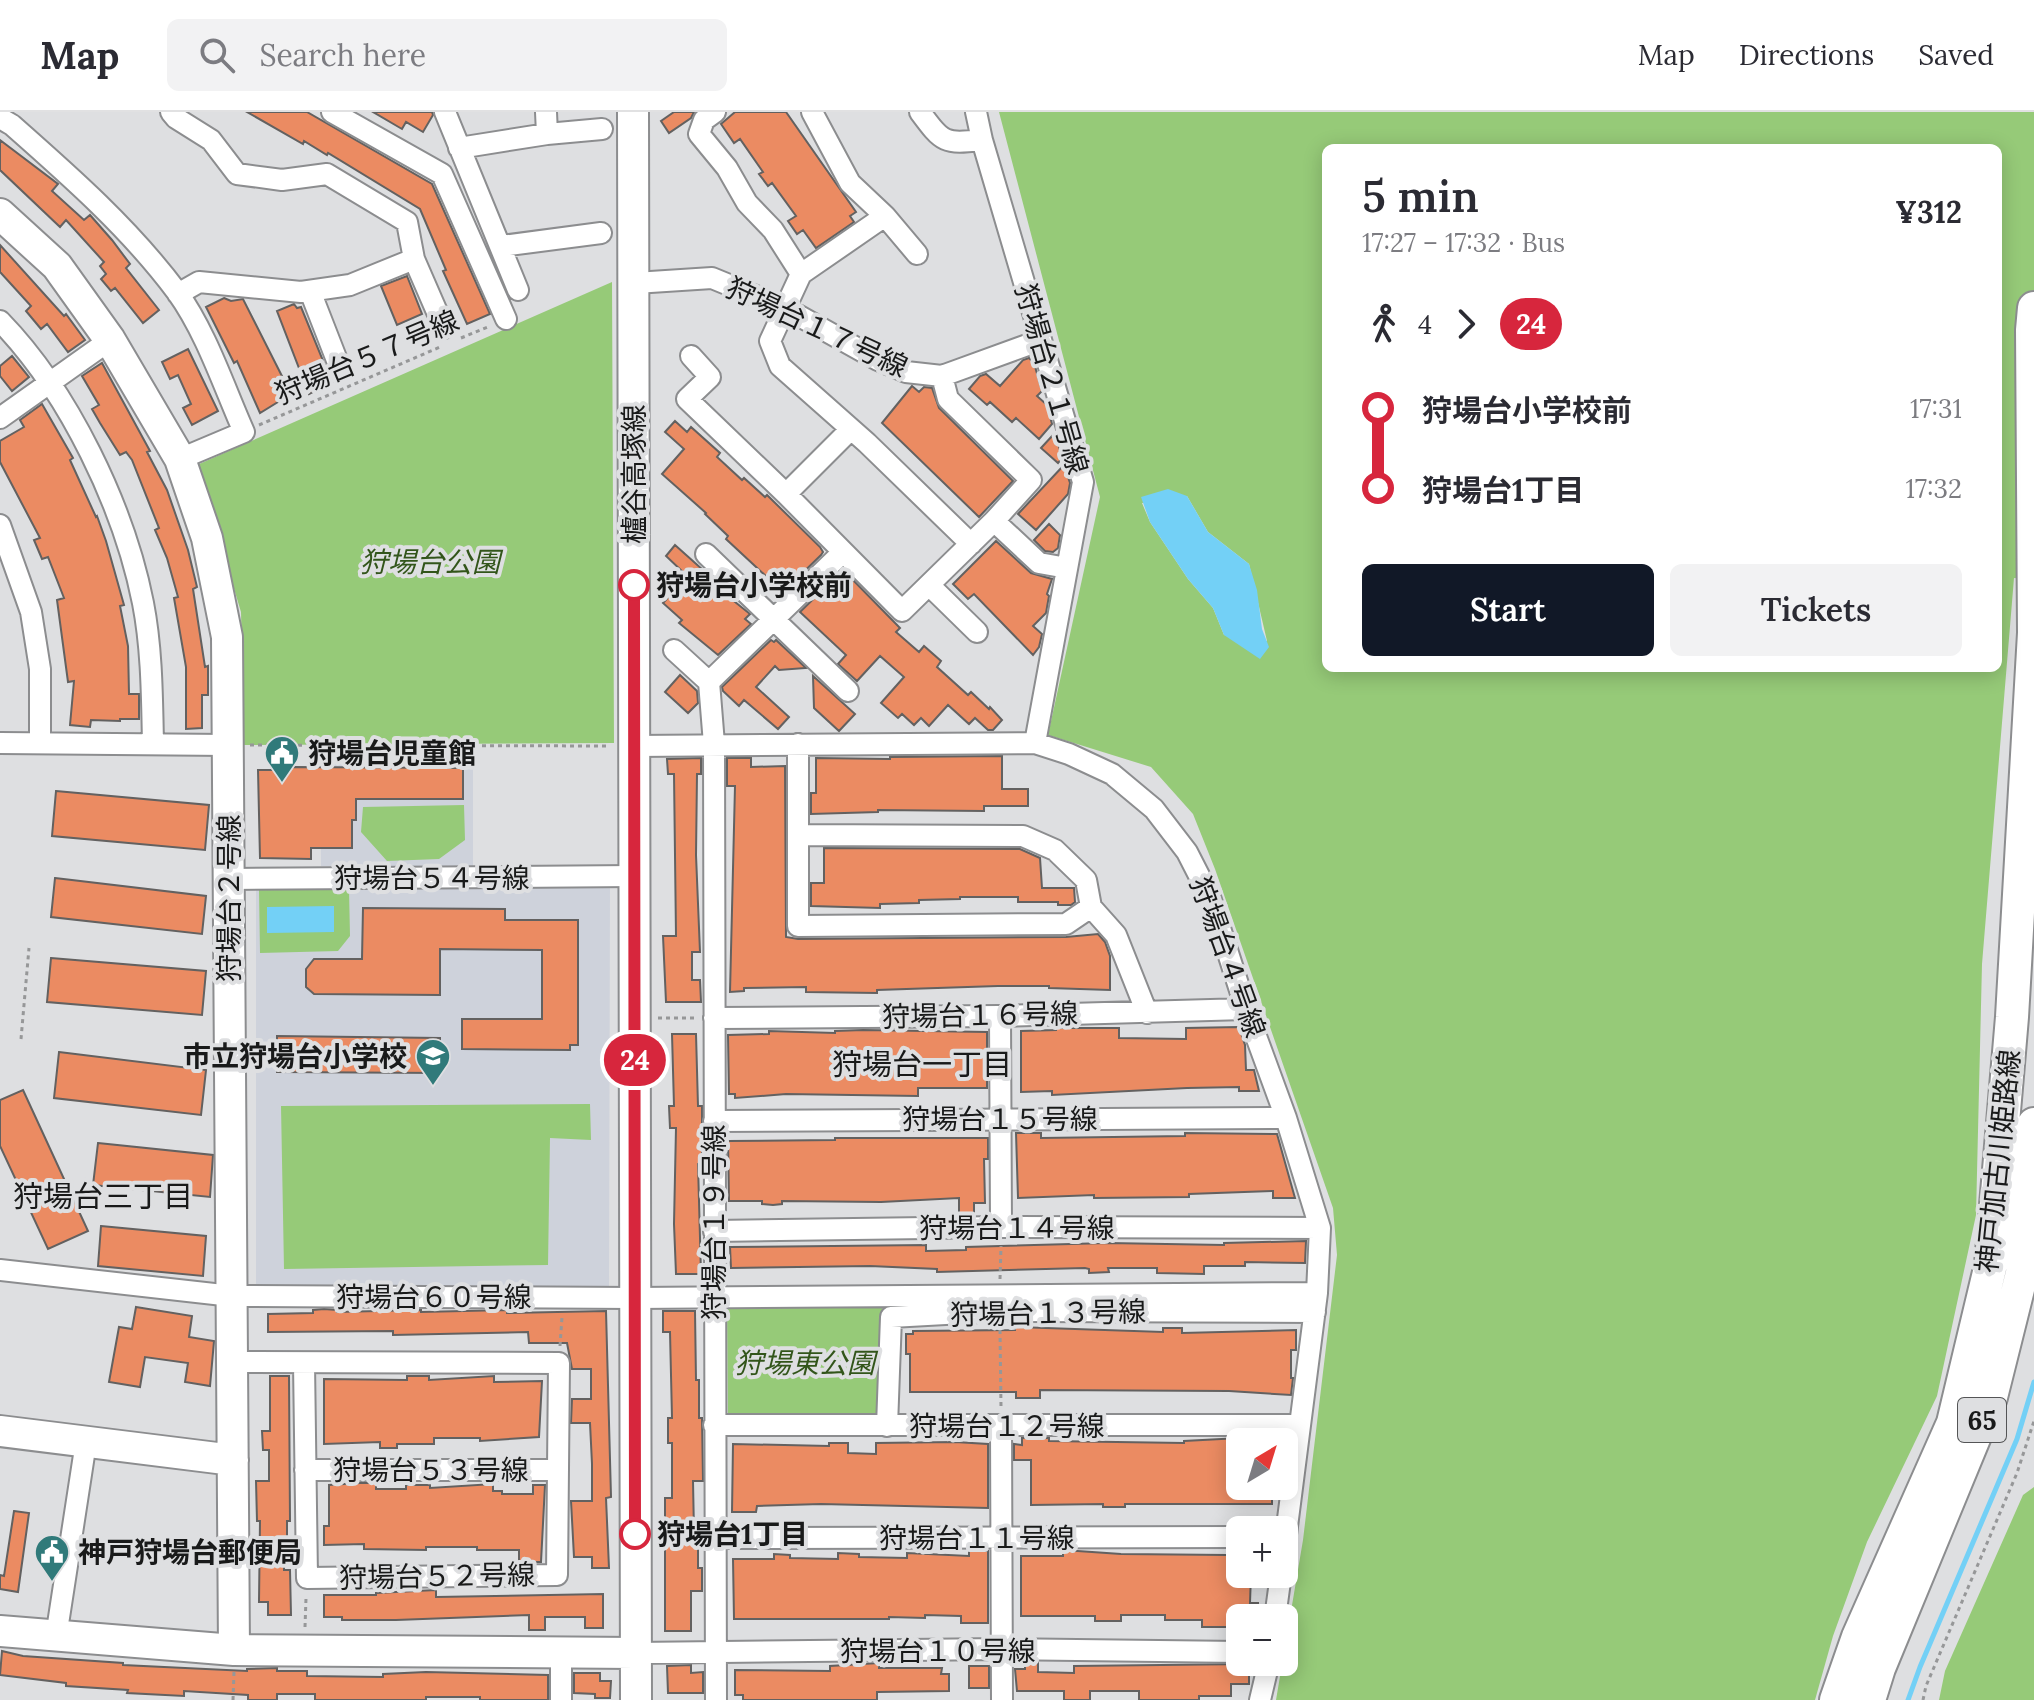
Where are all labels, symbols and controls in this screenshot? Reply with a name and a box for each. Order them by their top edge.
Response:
search box [167,19,727,91]
text: Map [40,31,119,79]
icon: search [195,33,239,77]
text: Search here [259,36,426,74]
text: Map [1638,37,1695,73]
text: Directions [1739,37,1874,73]
text: Saved [1918,37,1994,73]
text: 5 min [1362,168,1479,224]
text: ¥312 [1895,193,1962,231]
text: 17:27 – 17:32 · Bus [1362,226,1565,259]
street label: 狩場台１７号線 [721,269,913,385]
street label: 狩場台２１号線 [1008,280,1096,478]
street label: 狩場台５７号線 [270,302,464,412]
icon: walk [1362,302,1406,346]
icon: forward [1444,302,1488,346]
text: 24 [1516,306,1546,342]
text: 4 [1418,308,1432,341]
text: 狩場台小学校前 [1422,391,1632,429]
text: 17:31 [1910,392,1962,425]
street label: 櫨谷高塚線 [616,404,652,544]
text: 狩場台1丁目 [1422,471,1584,509]
text: 17:32 [1906,472,1962,505]
park label: 狩場台公園 [360,544,504,580]
button: Start [1362,564,1654,656]
button: Tickets [1670,564,1962,656]
place label: 狩場台小学校前 [656,567,852,603]
marker: 狩場台小学校前 [619,570,649,600]
public building icon: 狩場台児童館 [263,734,301,784]
place label: 狩場台児童館 [308,735,476,771]
street label: 狩場台２号線 [211,814,247,982]
street label: 狩場台５４号線 [334,860,530,896]
street label: 狩場台４号線 [1182,872,1274,1042]
street label: 狩場台１６号線 [882,995,1078,1035]
line badge: 24 [599,1034,671,1086]
school or university icon: 市立狩場台小学校 [414,1037,452,1087]
place label: 市立狩場台小学校 [183,1038,407,1074]
text: 24 [620,1042,650,1078]
district label: 狩場台一丁目 [832,1045,1012,1083]
street label: 神戸加古川姫路線 [1968,1048,2028,1274]
street label: 狩場台１５号線 [902,1101,1098,1137]
street label: 狩場台１９号線 [696,1124,732,1320]
district label: 狩場台三丁目 [13,1177,193,1215]
street label: 狩場台１４号線 [919,1210,1115,1246]
street label: 狩場台６０号線 [336,1279,532,1315]
street label: 狩場台１３号線 [950,1293,1146,1333]
park label: 狩場東公園 [735,1345,879,1381]
road number: 65 [1958,1398,2006,1442]
street label: 狩場台１２号線 [909,1408,1105,1444]
north arrow [1226,1428,1298,1500]
map controls [1226,1428,1298,1676]
street label: 狩場台５３号線 [333,1452,529,1488]
place label: 狩場台1丁目 [657,1516,808,1552]
button: + [1226,1516,1298,1588]
marker: 狩場台1丁目 [620,1519,650,1549]
street label: 狩場台１１号線 [879,1520,1075,1556]
public building icon: 神戸狩場台郵便局 [33,1533,71,1583]
place label: 神戸狩場台郵便局 [78,1534,302,1570]
street label: 狩場台５２号線 [339,1556,535,1596]
button: − [1226,1604,1298,1676]
street label: 狩場台１０号線 [840,1633,1036,1669]

